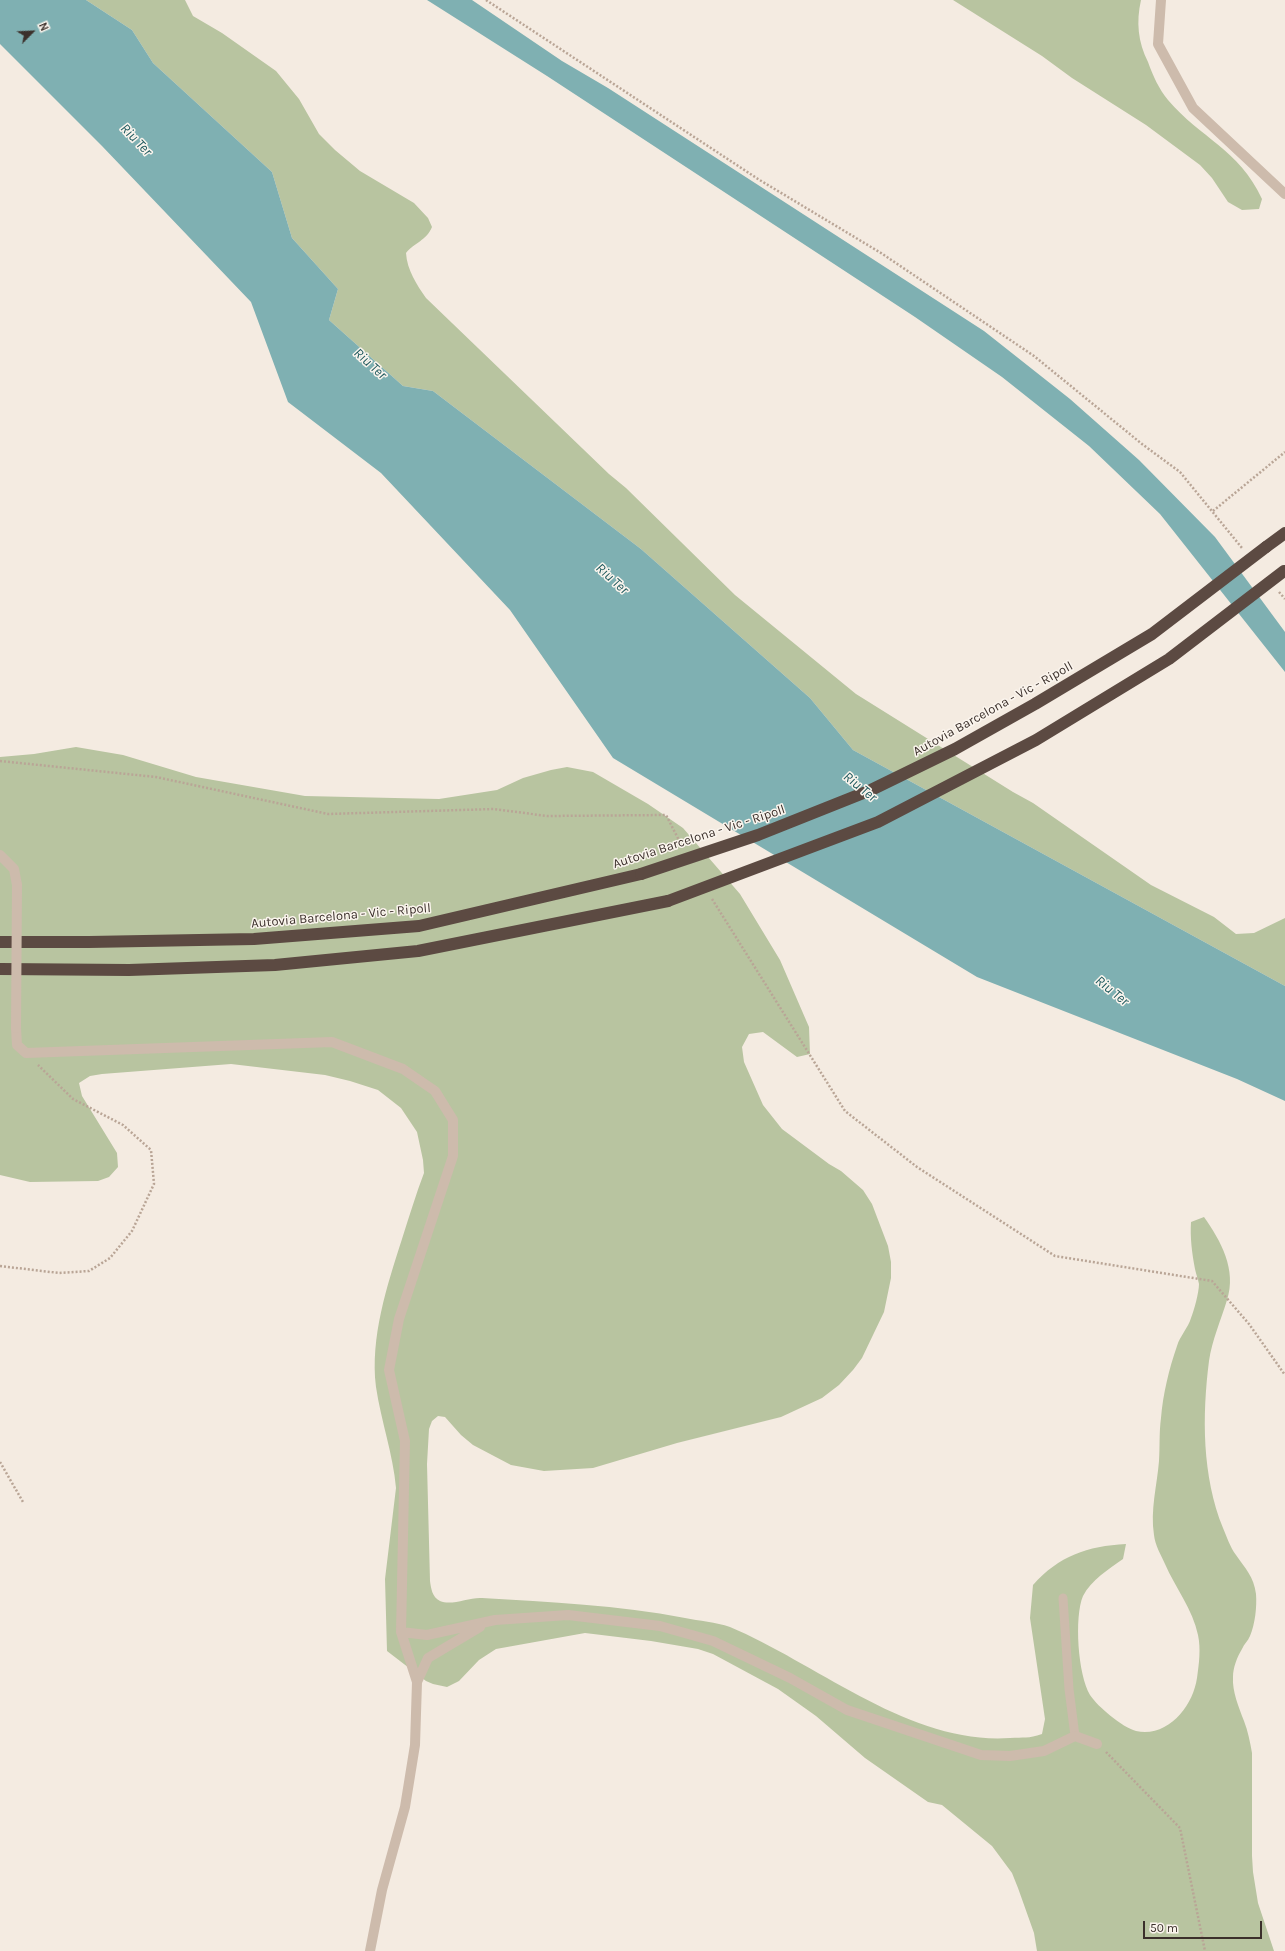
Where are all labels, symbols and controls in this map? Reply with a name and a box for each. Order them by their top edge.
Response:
north arrow [12,12,52,52]
text: N [36,21,51,33]
water label: Riu Ter [116,120,156,160]
water label: Riu Ter [350,345,390,383]
water label: Riu Ter [592,560,632,598]
street label: Autovia Barcelona - Vic - Ripoll [910,659,1076,759]
water label: Riu Ter [840,768,880,806]
street label: Autovia Barcelona - Vic - Ripoll [611,802,787,872]
street label: Autovia Barcelona - Vic - Ripoll [251,900,431,932]
water label: Riu Ter [1092,972,1132,1010]
scale bar [1145,1913,1264,1939]
text: 50 m [1150,1921,1178,1935]

